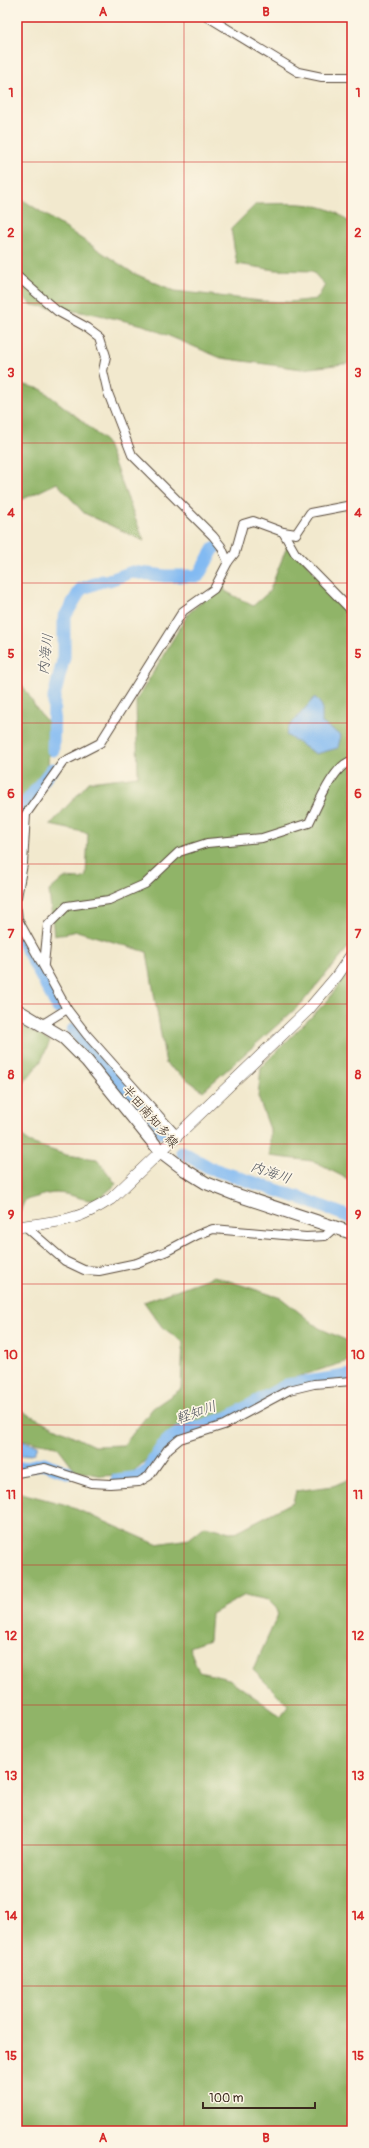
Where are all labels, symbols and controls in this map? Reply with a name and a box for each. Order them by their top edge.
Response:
text: A [99,4,108,20]
text: B [262,4,270,20]
text: 1 [8,85,14,101]
text: 1 [355,85,361,101]
text: 2 [7,225,15,241]
text: 2 [354,225,362,241]
text: 3 [7,365,15,381]
text: 3 [354,365,362,381]
text: 4 [7,505,15,521]
text: 4 [354,505,362,521]
water label: 内海川 [35,632,56,676]
text: 5 [7,646,15,662]
text: 5 [354,646,362,662]
text: 6 [7,786,15,802]
text: 6 [354,786,362,802]
text: 7 [8,926,15,942]
text: 7 [355,926,362,942]
text: 8 [8,1067,15,1083]
text: 8 [355,1067,362,1083]
street label: 半田南知多線 [119,1082,183,1152]
water label: 内海川 [248,1158,293,1187]
text: 9 [8,1207,15,1223]
text: 9 [355,1207,362,1223]
text: 10 [4,1347,18,1363]
text: 10 [351,1347,365,1363]
water label: 軽知川 [174,1398,219,1427]
text: 11 [6,1487,16,1503]
text: 11 [353,1487,363,1503]
text: 12 [5,1628,17,1644]
text: 12 [352,1628,364,1644]
text: 13 [5,1768,17,1784]
text: 13 [352,1768,364,1784]
text: 14 [5,1908,18,1924]
text: 14 [352,1908,365,1924]
text: 15 [5,2048,17,2064]
text: 15 [352,2048,364,2064]
scale bar [203,2084,315,2110]
text: 100 m [209,2091,244,2106]
text: A [99,2130,108,2146]
text: B [262,2130,270,2146]

